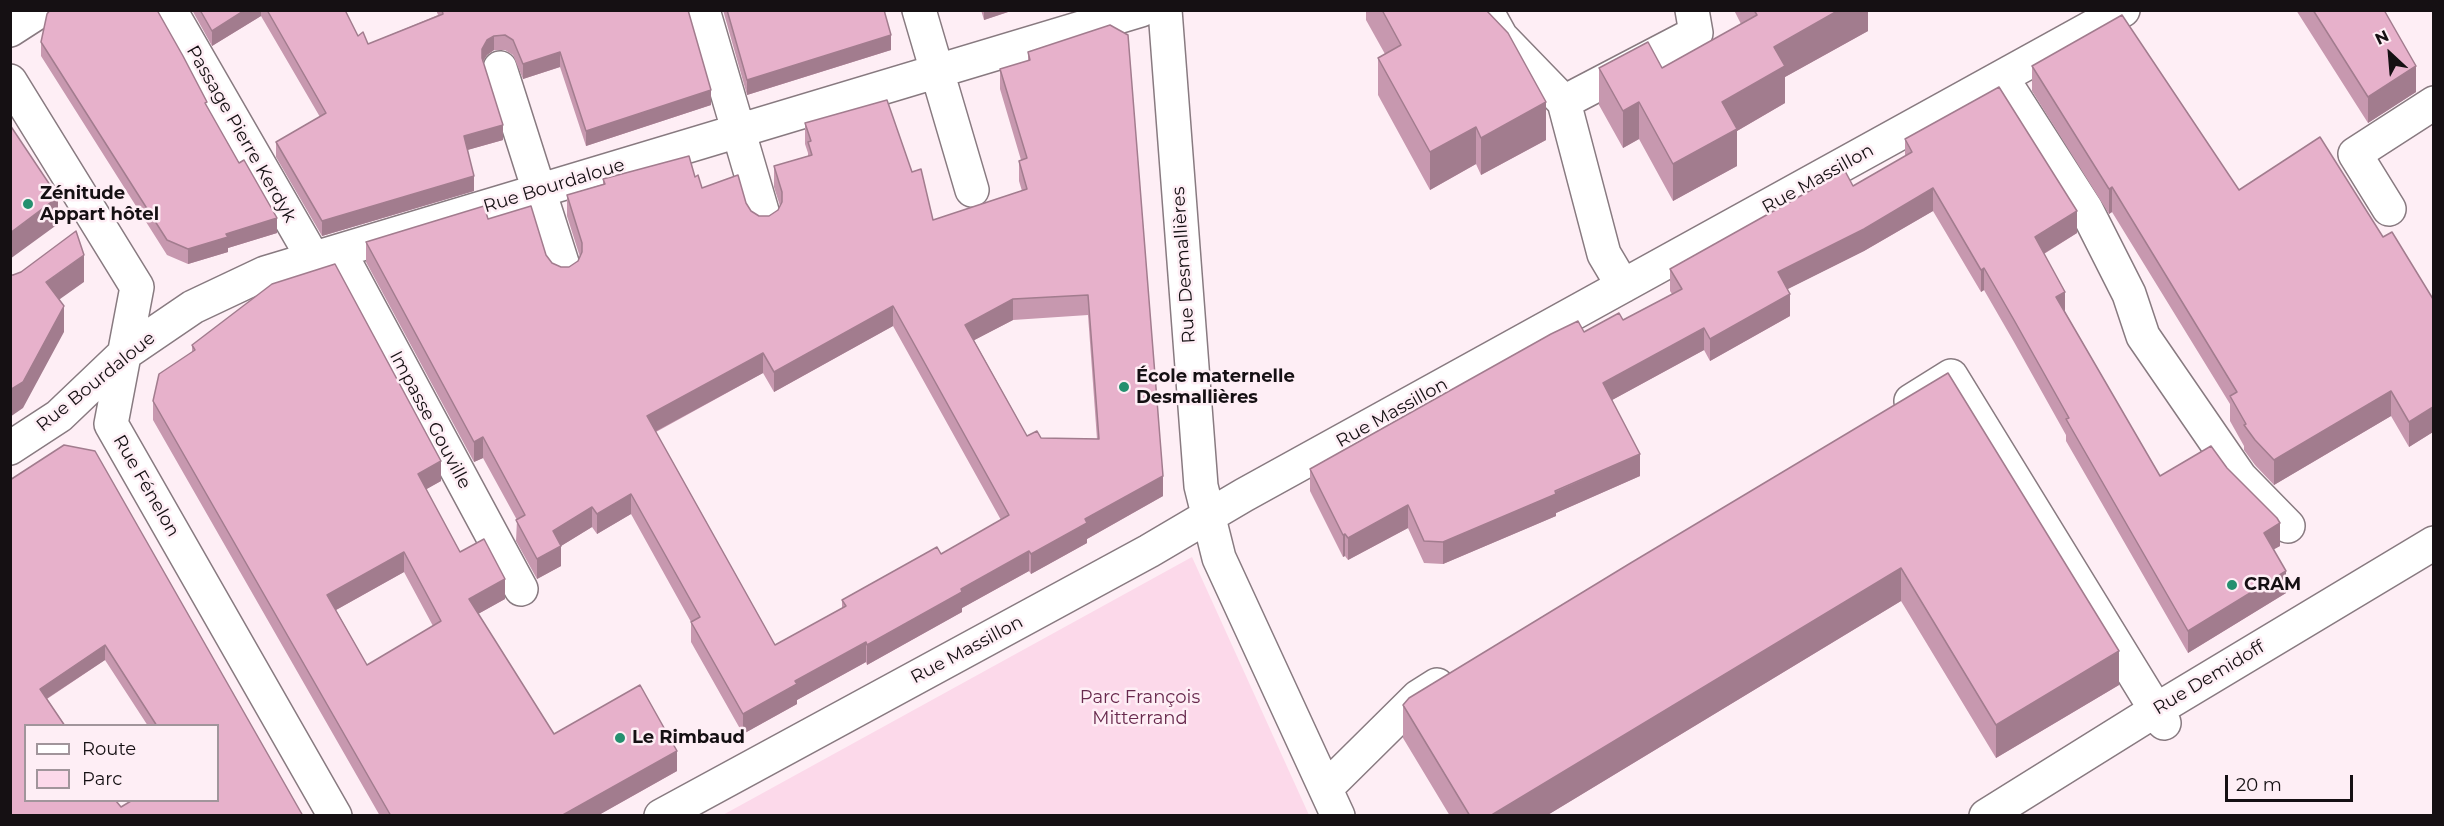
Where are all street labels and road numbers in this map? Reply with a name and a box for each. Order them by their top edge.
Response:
street label: Passage Pierre Kerdyk [182,42,300,226]
street label: Rue Massillon [1759,139,1877,219]
street label: Rue Bourdaloue [481,154,627,218]
street label: Rue Desmallières [1168,186,1200,344]
street label: Rue Bourdaloue [32,327,160,437]
street label: Impasse Gouville [385,347,475,493]
street label: Rue Massillon [1333,373,1451,453]
street label: Rue Fénelon [108,431,184,541]
street label: Rue Massillon [907,611,1027,689]
street label: Rue Demidoff [2149,636,2269,720]

